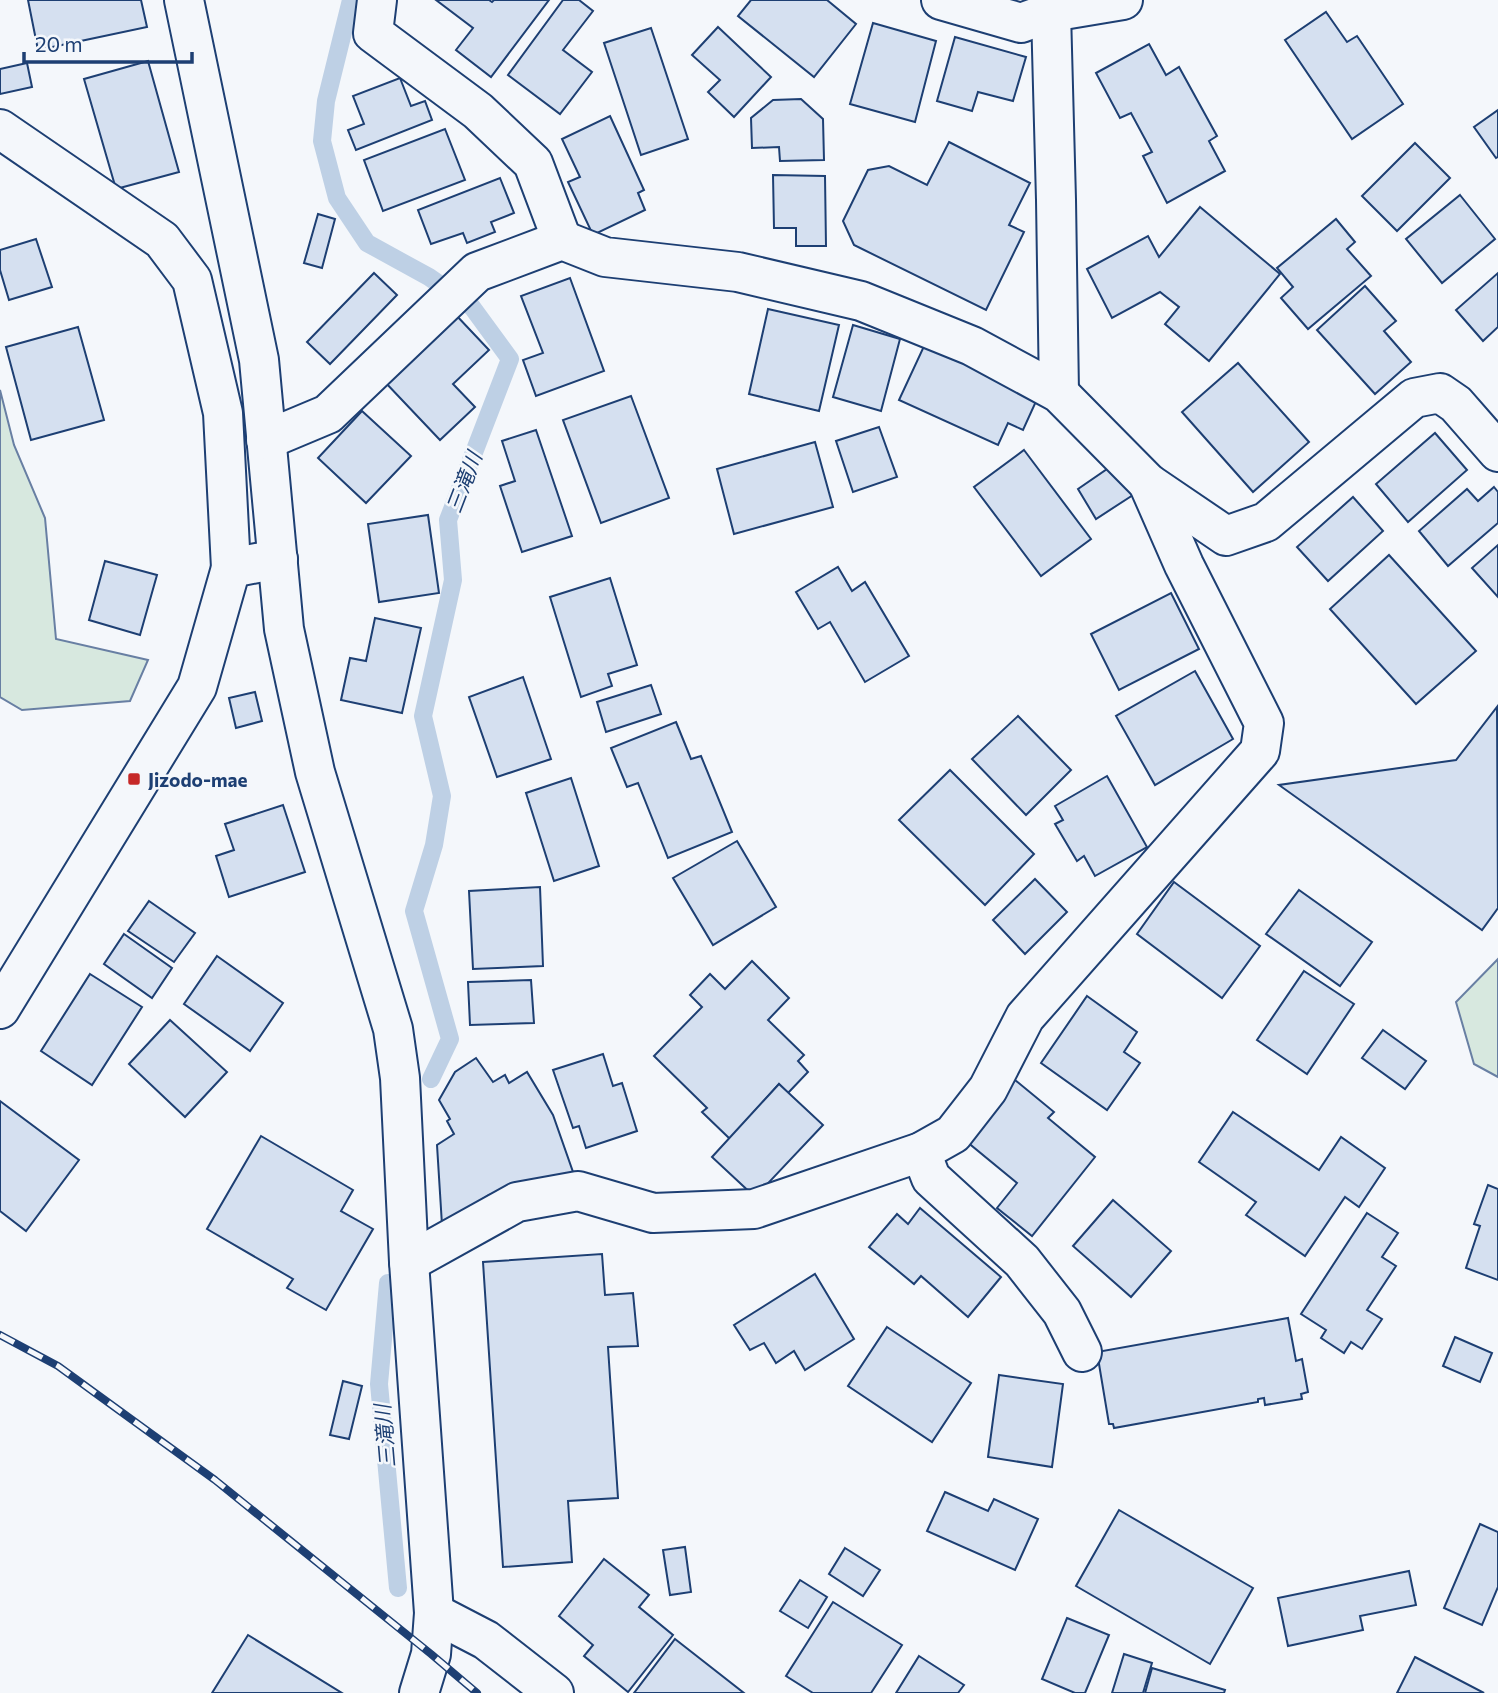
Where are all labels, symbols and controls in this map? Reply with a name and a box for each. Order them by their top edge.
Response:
scale bar [24,21,192,65]
text: 20 m [35,31,83,56]
water label: 三滝川 [440,446,487,516]
place label: Jizodo-mae [148,768,248,791]
marker: Jizodo-mae [126,771,142,787]
water label: 三滝川 [369,1402,399,1468]

